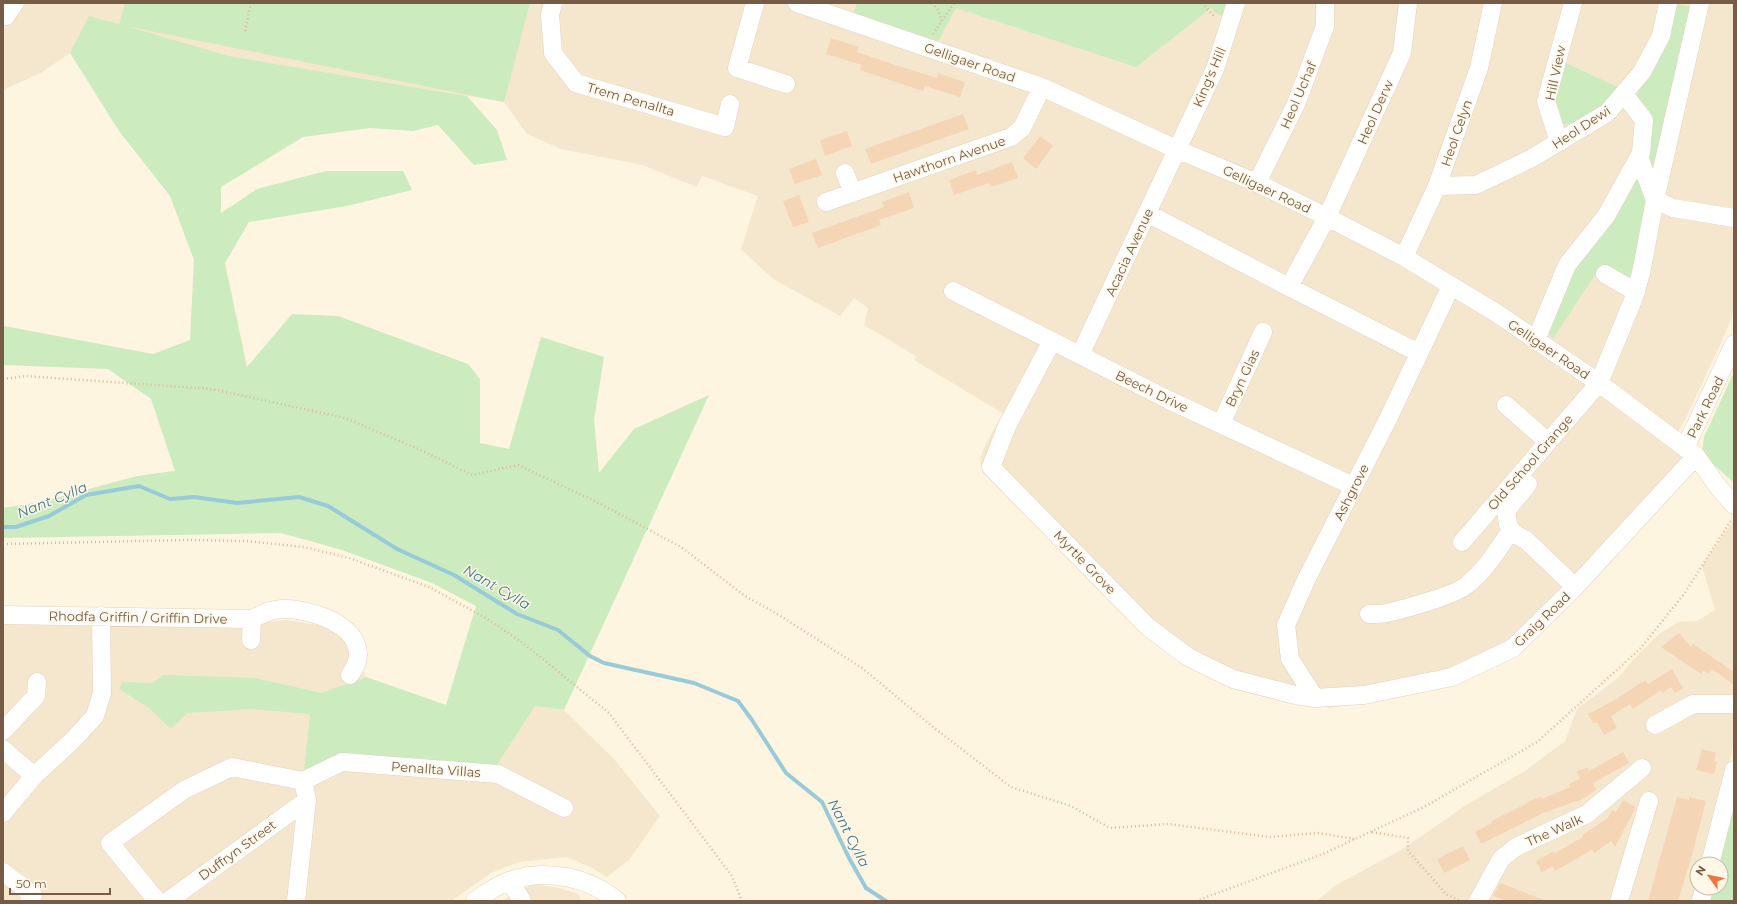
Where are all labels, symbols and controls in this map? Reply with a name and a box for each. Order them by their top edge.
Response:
street label: Gelligaer Road [922,39,1018,85]
street label: Hill View [1541,43,1569,102]
street label: King's Hill [1189,44,1229,110]
street label: Heol Uchaf [1277,58,1320,131]
street label: Heol Derw [1354,77,1397,147]
street label: Trem Penallta [585,79,677,119]
street label: Heol Celyn [1437,98,1475,168]
street label: Heol Dewi [1549,102,1613,152]
street label: Hawthorn Avenue [891,132,1008,186]
street label: Gelligaer Road [1220,162,1314,216]
street label: Acacia Avenue [1102,205,1156,298]
street label: Gelligaer Road [1505,316,1593,382]
street label: Bryn Glas [1222,347,1262,409]
street label: Beech Drive [1113,366,1191,416]
street label: Park Road [1683,373,1727,441]
street label: Old School Grange [1484,411,1576,513]
street label: Ashgrove [1330,461,1372,523]
water label: Nant Cylla [14,478,90,522]
street label: Myrtle Grove [1051,527,1120,597]
water label: Nant Cylla [460,561,534,613]
street label: Graig Road [1510,588,1574,650]
street label: Rhodfa Griffin / Griffin Drive [49,607,228,627]
street label: Penallta Villas [391,758,481,780]
water label: Nant Cylla [824,796,874,870]
street label: The Walk [1523,810,1585,850]
street label: Duffryn Street [195,816,279,884]
north arrow [1689,856,1729,896]
text: N [1692,863,1709,878]
scale bar [10,870,110,896]
text: 50 m [16,876,47,891]

